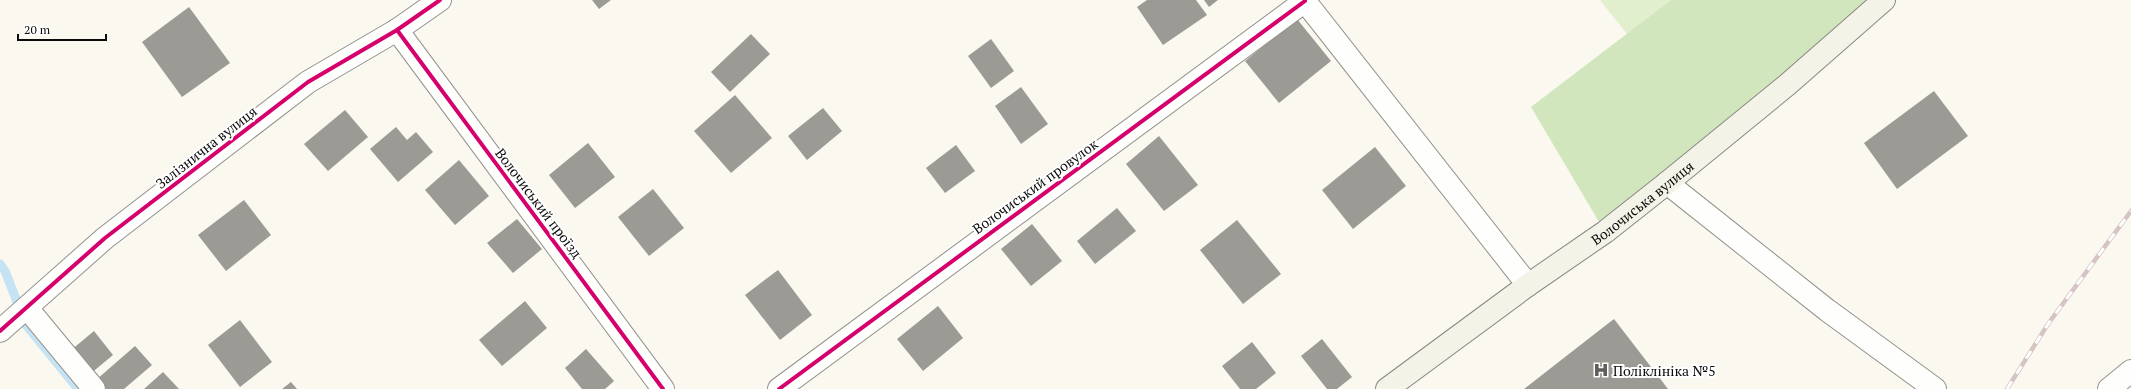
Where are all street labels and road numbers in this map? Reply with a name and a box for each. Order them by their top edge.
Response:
street label: Залізнична вулиця [151,101,261,193]
street label: Волочиський провулок [969,134,1102,238]
street label: Волочиський проїзд [491,144,587,262]
street label: Волочиська вулиця [1587,156,1697,249]

